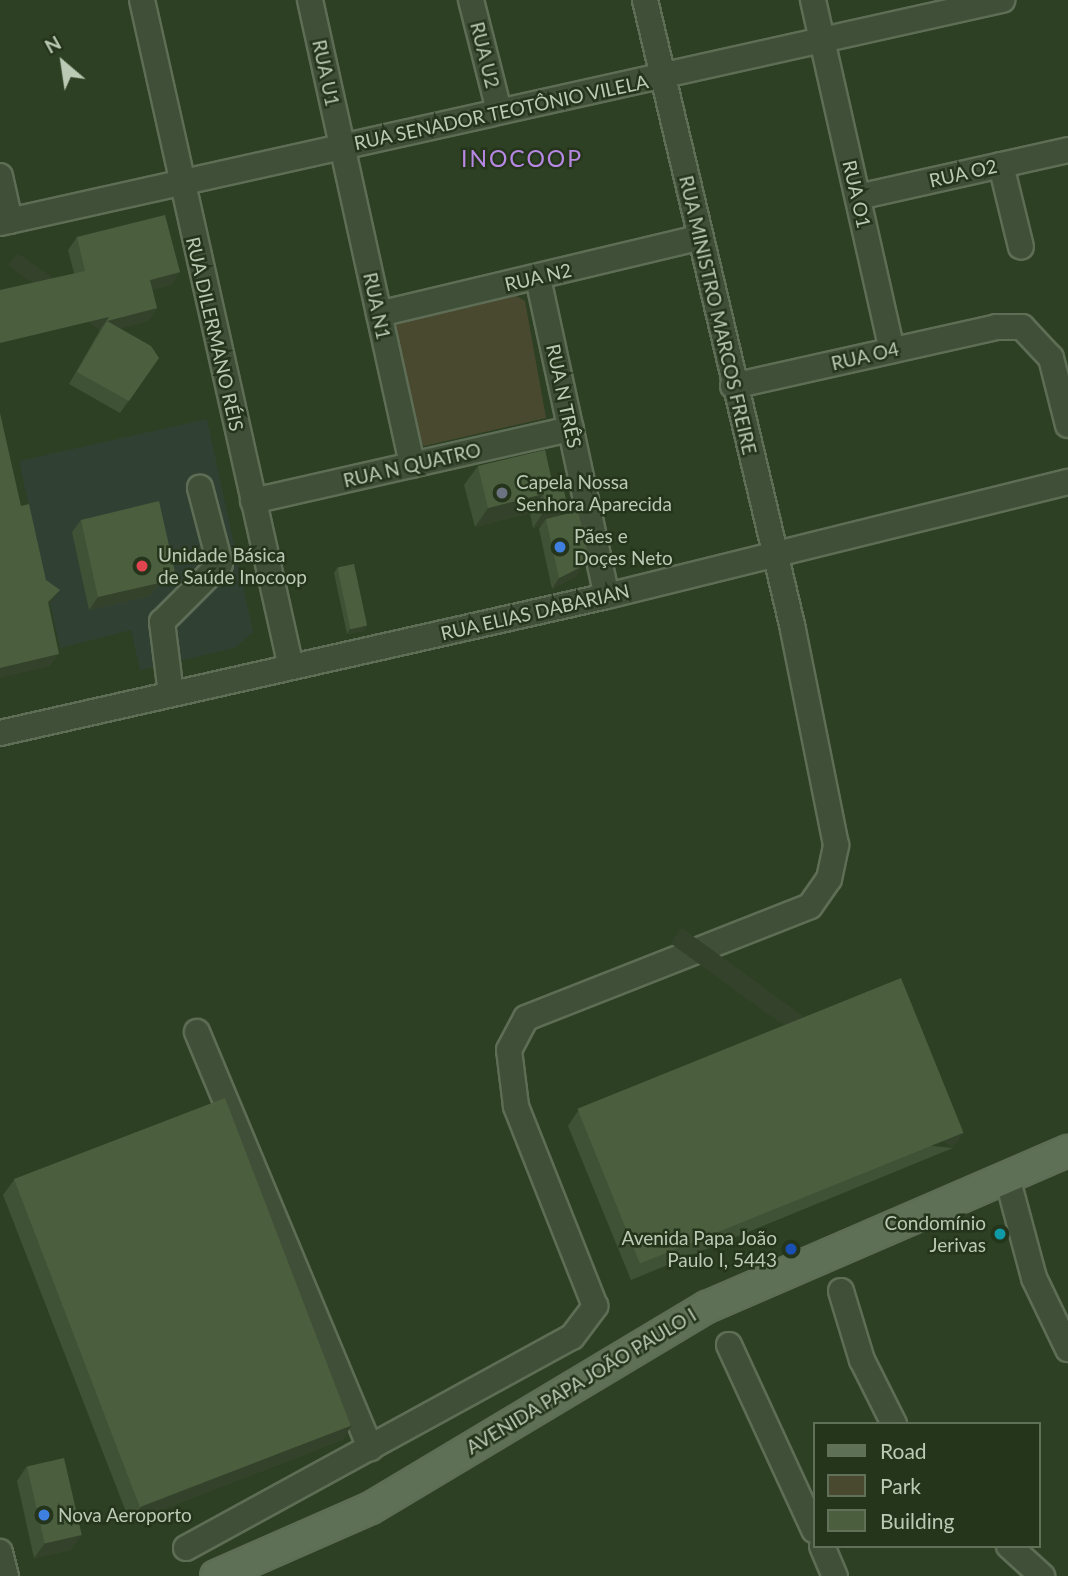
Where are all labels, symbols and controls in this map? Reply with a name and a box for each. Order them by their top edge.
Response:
street label: RUA U2 [466,19,504,91]
north arrow [28,28,98,98]
text: N [41,31,65,58]
street label: RUA U1 [308,37,344,109]
street label: RUA SENADOR TEOTÔNIO VILELA [351,69,651,155]
district label: INOCOOP [462,144,582,172]
street label: RUA O2 [927,154,999,192]
street label: RUA O1 [838,158,876,230]
street label: RUA MINISTRO MARCOS FREIRE [675,173,761,457]
street label: RUA DILERMANO RÉIS [181,234,249,434]
street label: RUA N2 [502,258,574,296]
street label: RUA N1 [359,270,395,342]
street label: RUA O4 [829,337,901,375]
street label: RUA N TRÊS [542,341,586,451]
street label: RUA N QUATRO [341,438,483,492]
place label: Capela Nossa Senhora Aparecida [516,471,673,515]
marker: Capela Nossa Senhora Aparecida [494,485,510,501]
place label: Pães e Doçes Neto [574,525,673,569]
marker: Pães e Doçes Neto [552,539,568,555]
place label: Unidade Básica de Saúde Inocoop [158,544,307,588]
marker: Unidade Básica de Saúde Inocoop [132,556,152,576]
street label: RUA ELIAS DABARIAN [438,579,632,645]
place label: Condomínio Jerivas [885,1212,986,1256]
marker: Condomínio Jerivas [992,1226,1008,1242]
place label: Avenida Papa João Paulo I, 5443 [621,1227,777,1271]
marker: Avenida Papa João Paulo I, 5443 [783,1241,799,1257]
street label: AVENIDA PAPA JOÃO PAULO I [461,1303,701,1459]
legend [813,1422,1040,1548]
text: Road [880,1438,927,1463]
text: Park [880,1473,921,1498]
place label: Nova Aeroporto [58,1504,192,1526]
marker: Nova Aeroporto [36,1507,52,1523]
text: Building [880,1508,955,1533]

